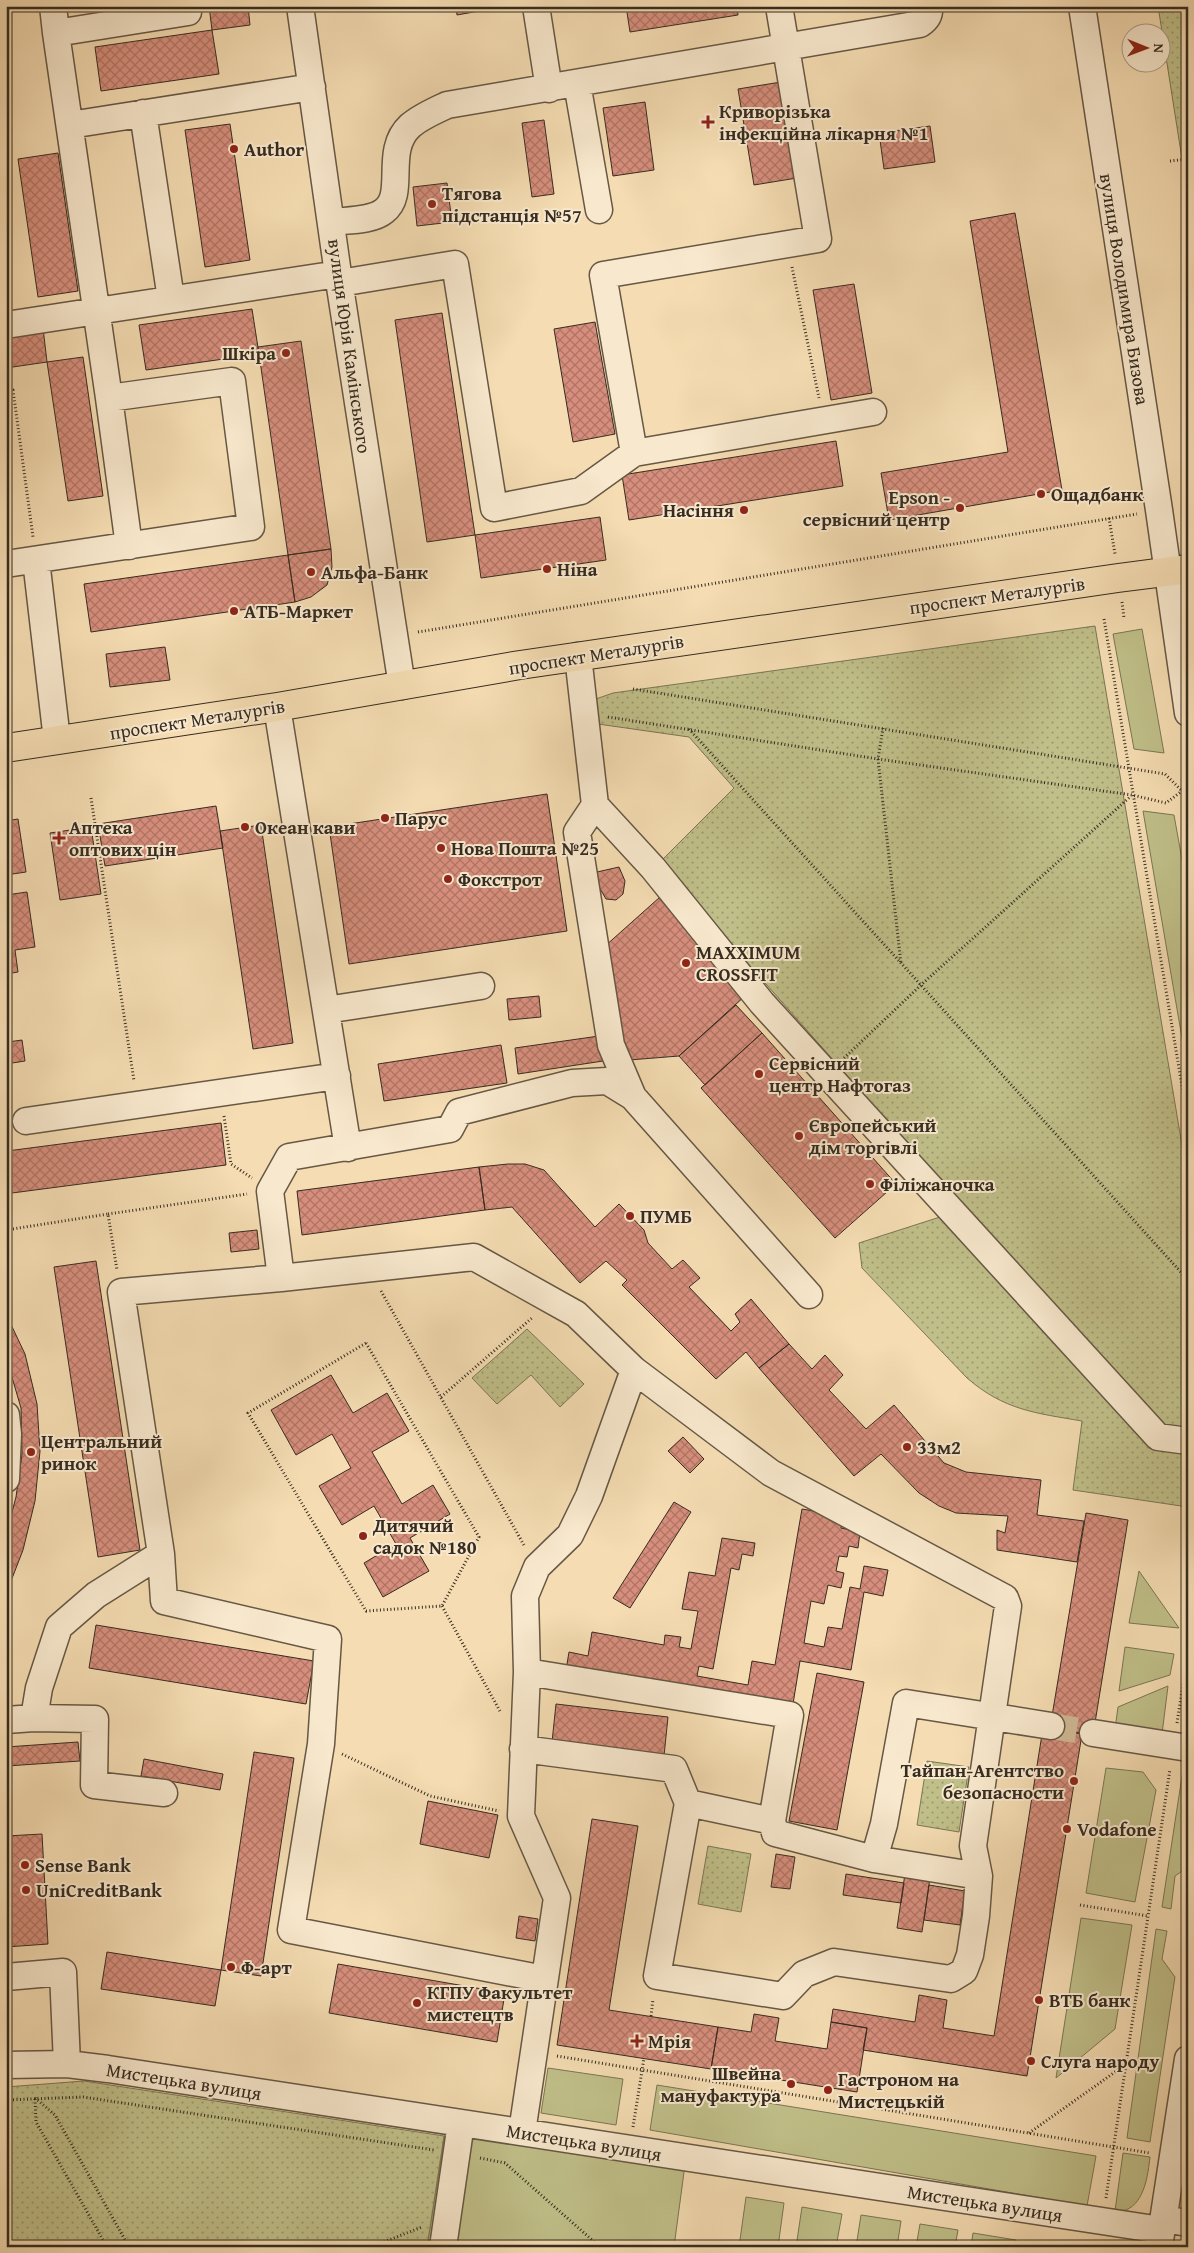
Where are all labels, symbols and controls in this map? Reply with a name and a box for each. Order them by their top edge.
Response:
north arrow [1122,22,1172,72]
text: N [1149,43,1169,54]
place label: Криворізька інфекційна лікарня №1 [719,97,929,147]
marker: Криворізька інфекційна лікарня №1 [701,115,715,129]
place label: Author [244,135,305,163]
marker: Author [228,143,240,155]
street label: вулиця Володимира Бизова [1093,171,1157,407]
place label: Тягова підстанція №57 [442,179,582,229]
marker: Тягова підстанція №57 [426,198,438,210]
street label: вулиця Юрія Камінського [321,237,379,455]
place label: Шкіра [222,339,276,367]
marker: Шкіра [280,347,292,359]
place label: Ощадбанк [1051,480,1143,508]
place label: Epson - сервісний центр [803,483,950,533]
marker: Ощадбанк [1035,488,1047,500]
place label: Насіння [663,496,734,524]
marker: Epson - сервісний центр [954,502,966,514]
marker: Насіння [738,504,750,516]
place label: Ніна [557,555,598,583]
place label: Альфа-Банк [321,558,428,586]
marker: Ніна [541,563,553,575]
marker: Альфа-Банк [305,566,317,578]
street label: проспект Металургів [907,569,1087,621]
place label: АТБ-Маркет [244,597,354,625]
marker: АТБ-Маркет [228,605,240,617]
street label: проспект Металургів [506,626,686,682]
street label: проспект Металургів [107,691,287,747]
place label: Парус [395,804,447,832]
marker: Парус [379,812,391,824]
place label: Аптека оптових цін [69,813,177,863]
place label: Океан кави [255,813,355,841]
marker: Океан кави [239,821,251,833]
marker: Аптека оптових цін [53,832,65,844]
place label: Нова Пошта №25 [451,834,599,862]
marker: Нова Пошта №25 [435,842,447,854]
place label: Фокстрот [458,865,543,893]
marker: Фокстрот [442,873,454,885]
place label: MAXXIMUM CROSSFIT [696,938,800,988]
marker: MAXXIMUM CROSSFIT [680,957,692,969]
place label: Сервісний центр Нафтогаз [769,1049,911,1099]
marker: Сервісний центр Нафтогаз [753,1068,765,1080]
place label: Європейський дім торгівлі [809,1111,937,1161]
marker: Європейський дім торгівлі [793,1130,805,1142]
place label: Філіжаночка [880,1170,995,1198]
marker: Філіжаночка [864,1178,876,1190]
place label: ПУМБ [640,1202,692,1230]
marker: ПУМБ [624,1210,636,1222]
place label: Центральний ринок [41,1427,162,1477]
place label: 33м2 [917,1433,961,1461]
marker: 33м2 [901,1441,913,1453]
marker: Центральний ринок [25,1446,37,1458]
place label: Дитячий садок №180 [372,1511,477,1561]
marker: Дитячий садок №180 [357,1530,369,1542]
place label: Тайпан-Агентство безопасности [901,1756,1064,1806]
marker: Тайпан-Агентство безопасности [1068,1775,1080,1787]
place label: Vodafone [1077,1815,1157,1843]
marker: Vodafone [1061,1823,1073,1835]
place label: Sense Bank [35,1851,131,1879]
marker: Sense Bank [19,1859,31,1871]
place label: UniCreditBank [36,1876,162,1904]
marker: UniCreditBank [20,1884,32,1896]
place label: Ф-арт [241,1953,292,1981]
marker: Ф-арт [225,1961,237,1973]
place label: КГПУ Факультет мистецтв [427,1978,573,2028]
place label: ВТБ банк [1049,1986,1131,2014]
marker: ВТБ банк [1033,1994,1045,2006]
marker: КГПУ Факультет мистецтв [411,1997,423,2009]
place label: Мрія [648,2027,691,2055]
marker: Мрія [630,2034,644,2048]
place label: Слуга народу [1041,2047,1159,2075]
street label: Мистецька вулиця [104,2055,264,2107]
marker: Слуга народу [1025,2055,1037,2067]
place label: Швейна мануфактура [661,2059,781,2109]
place label: Гастроном на Мистецькій [838,2065,959,2115]
marker: Швейна мануфактура [785,2078,797,2090]
marker: Гастроном на Мистецькій [822,2084,834,2096]
street label: Мистецька вулиця [504,2116,664,2168]
street label: Мистецька вулиця [905,2177,1065,2229]

